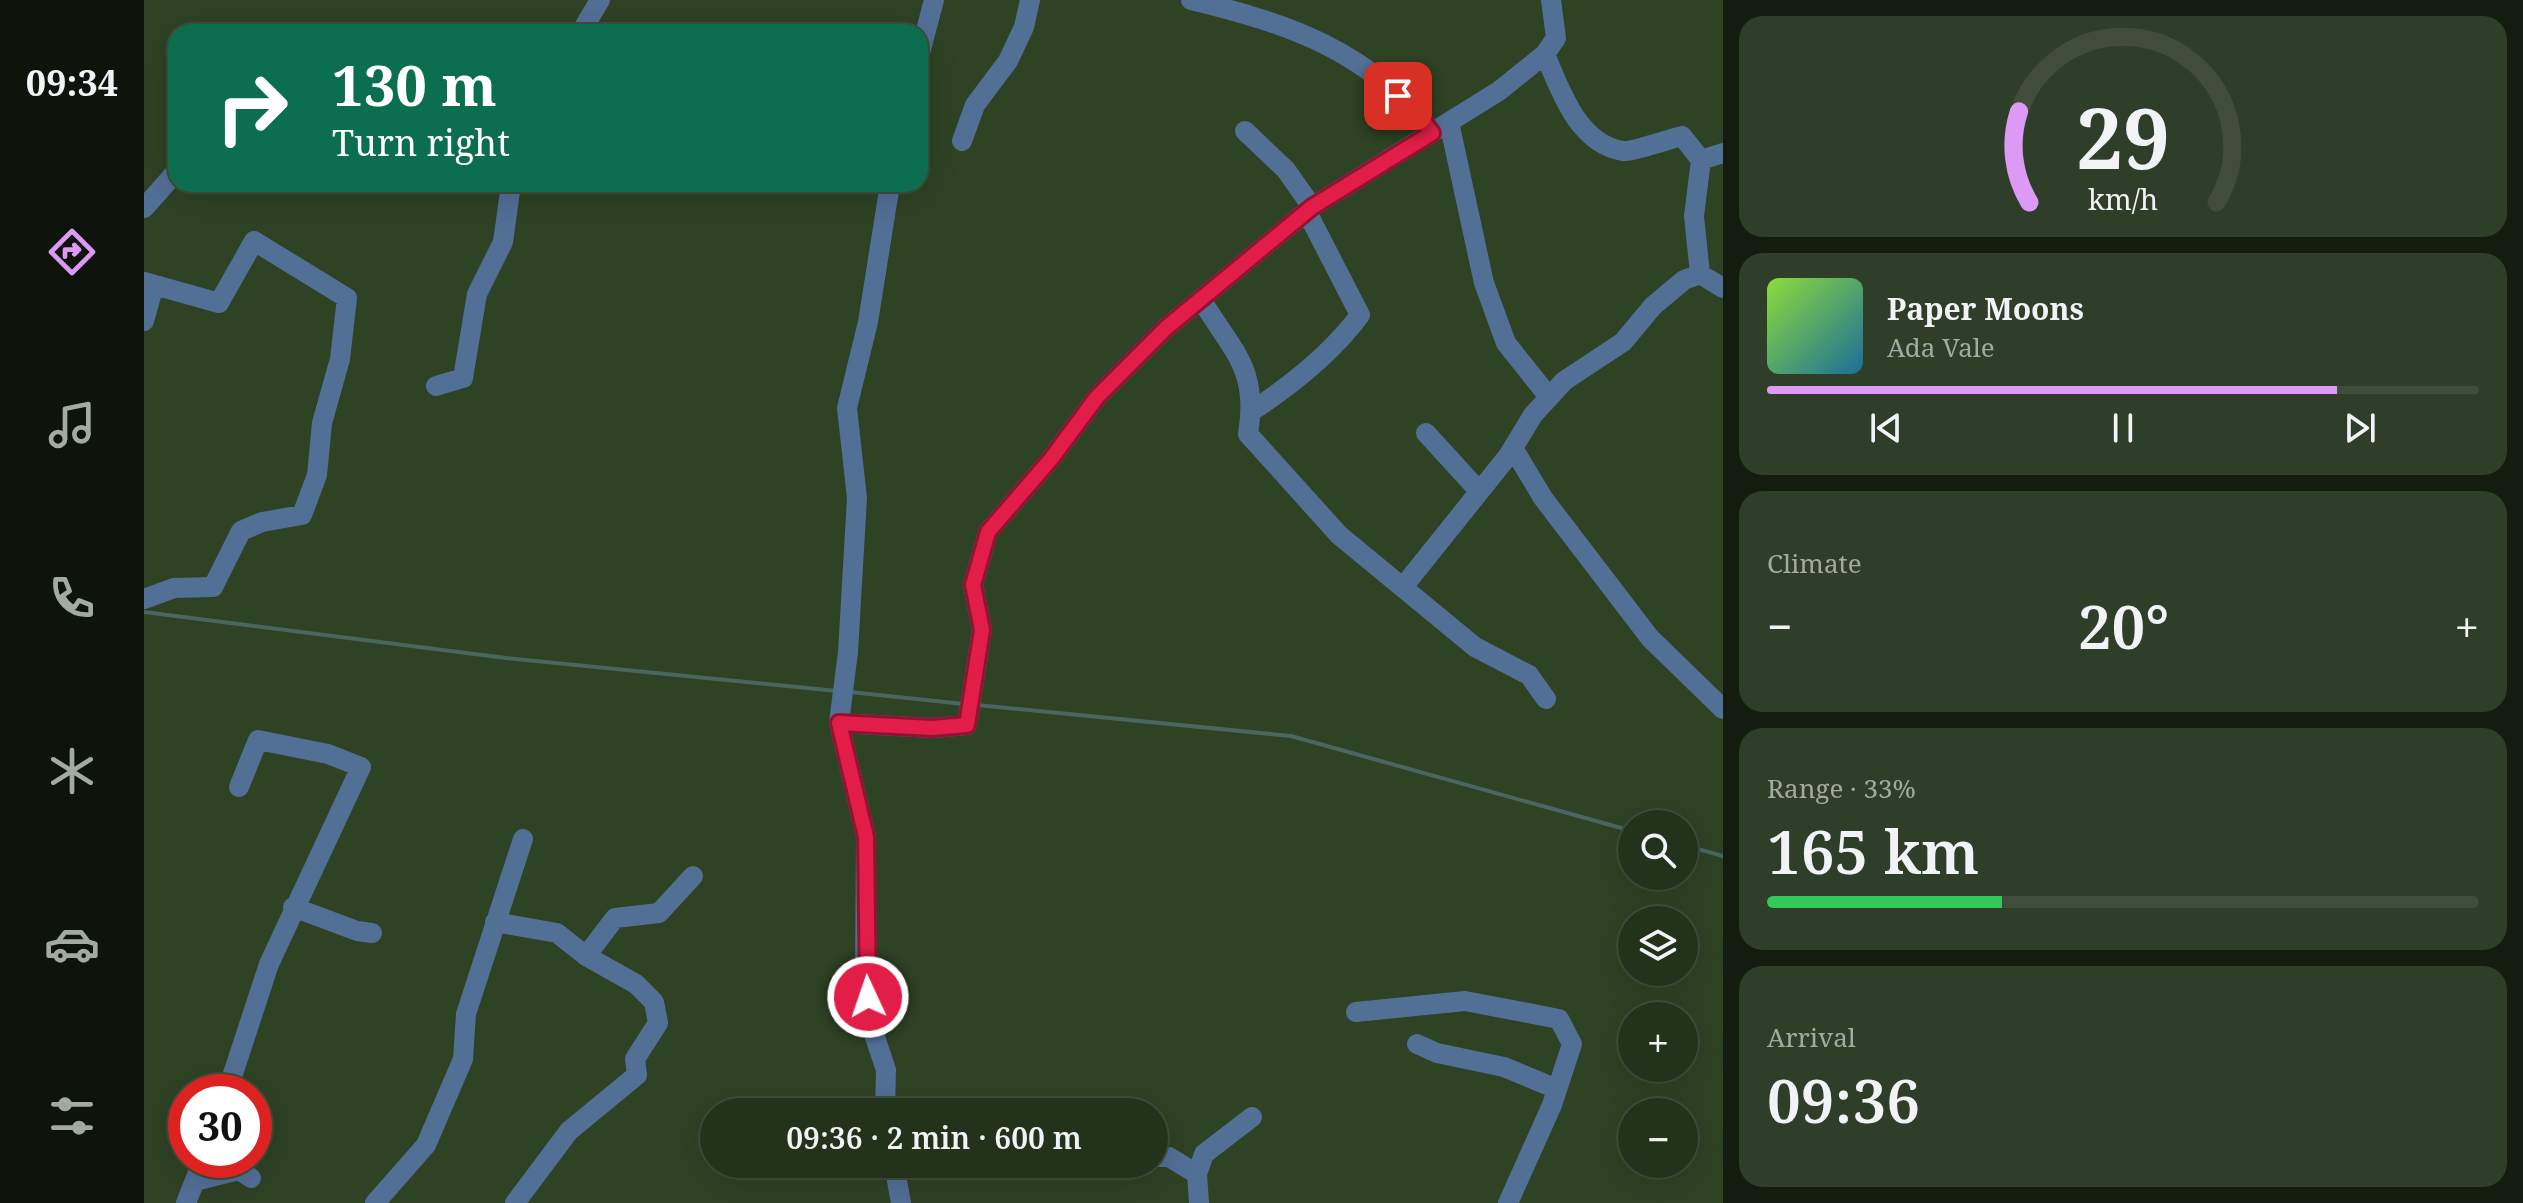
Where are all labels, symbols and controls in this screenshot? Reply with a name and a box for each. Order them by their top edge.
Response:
text: 130 m [332,46,497,122]
icon: right [200,56,304,160]
text: 09:34 [26,58,118,107]
pin [1364,62,1432,130]
icon: arrive [1376,74,1420,118]
text: 29 [2076,79,2170,192]
text: Turn right [332,118,510,167]
text: km/h [2088,179,2158,218]
icon: directions [44,224,100,280]
text: Paper Moons [1887,288,2084,329]
text: Ada Vale [1887,329,1995,365]
icon: music [44,397,100,453]
icon: previous [1864,406,1908,450]
icon: pause [2101,406,2145,450]
icon: next [2338,406,2382,450]
text: Climate [1767,545,1862,581]
icon: phone [44,570,100,626]
text: 20° [2078,585,2169,667]
text: − [1767,596,1792,656]
text: + [2454,596,2479,656]
icon: climate [44,743,100,799]
text: Range · 33% [1767,770,1916,806]
map controls [1618,810,1698,1178]
button: search [1618,810,1698,890]
text: 165 km [1767,810,1979,892]
button: layers [1618,906,1698,986]
icon: car [44,916,100,972]
position arrow [826,955,910,1039]
button: + [1618,1002,1698,1082]
text: Arrival [1767,1019,1856,1055]
text: 09:36 [1767,1059,1920,1141]
speed limit sign: 30 [168,1074,272,1178]
icon: filters [44,1088,100,1144]
button: − [1618,1098,1698,1178]
text: 09:36 · 2 min · 600 m [786,1117,1082,1158]

